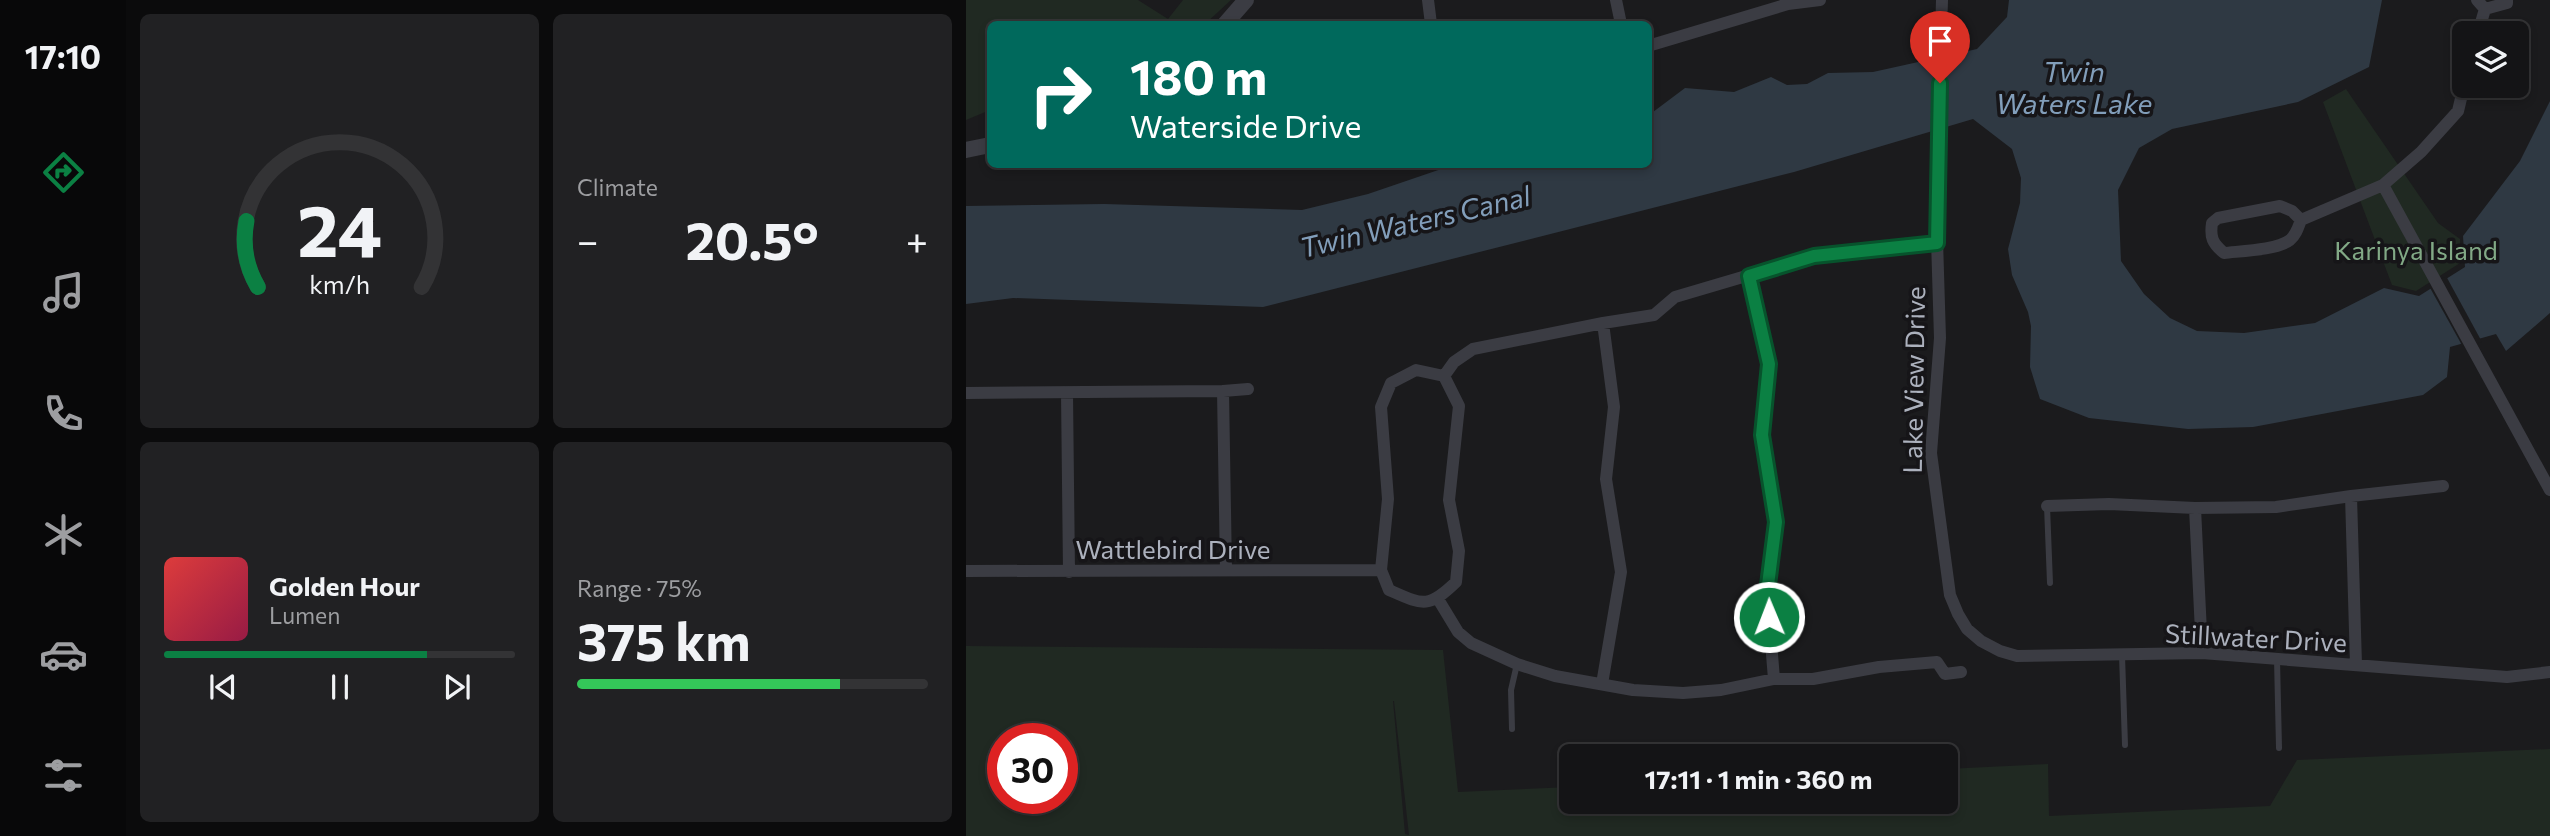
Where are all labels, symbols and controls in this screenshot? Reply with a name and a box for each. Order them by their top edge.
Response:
pin [1910,11,1970,83]
map controls [2452,21,2529,98]
button: layers [2452,21,2529,98]
icon: arrive [1921,22,1959,60]
text: 17:10 [25,36,101,76]
text: 180 m [1130,45,1267,105]
icon: right [1015,49,1106,140]
water label: Twin Waters Lake [1996,54,2153,120]
text: Waterside Drive [1130,105,1361,145]
icon: directions [39,148,88,197]
text: Climate [577,173,658,201]
water label: Twin Waters Canal [1297,178,1534,264]
text: 24 [297,183,382,272]
text: 20.5° [685,207,819,271]
text: − [577,216,599,263]
text: + [906,216,928,263]
park label: Karinya Island [2334,234,2498,265]
icon: music [39,268,88,317]
text: km/h [309,269,370,299]
street label: Lake View Drive [1896,286,1930,474]
icon: phone [39,389,88,438]
icon: climate [39,510,88,559]
street label: Wattlebird Drive [1075,533,1271,564]
text: Golden Hour [269,570,420,601]
text: Range · 75% [577,574,702,602]
position arrow [1732,580,1806,654]
text: Lumen [269,601,340,629]
text: 375 km [577,608,751,672]
street label: Stillwater Drive [2164,617,2348,657]
icon: car [39,630,88,679]
icon: previous [204,668,242,706]
icon: pause [321,668,359,706]
icon: next [438,668,476,706]
speed limit sign: 30 [987,723,1078,814]
icon: filters [39,751,88,800]
text: 17:11 · 1 min · 360 m [1645,763,1872,794]

